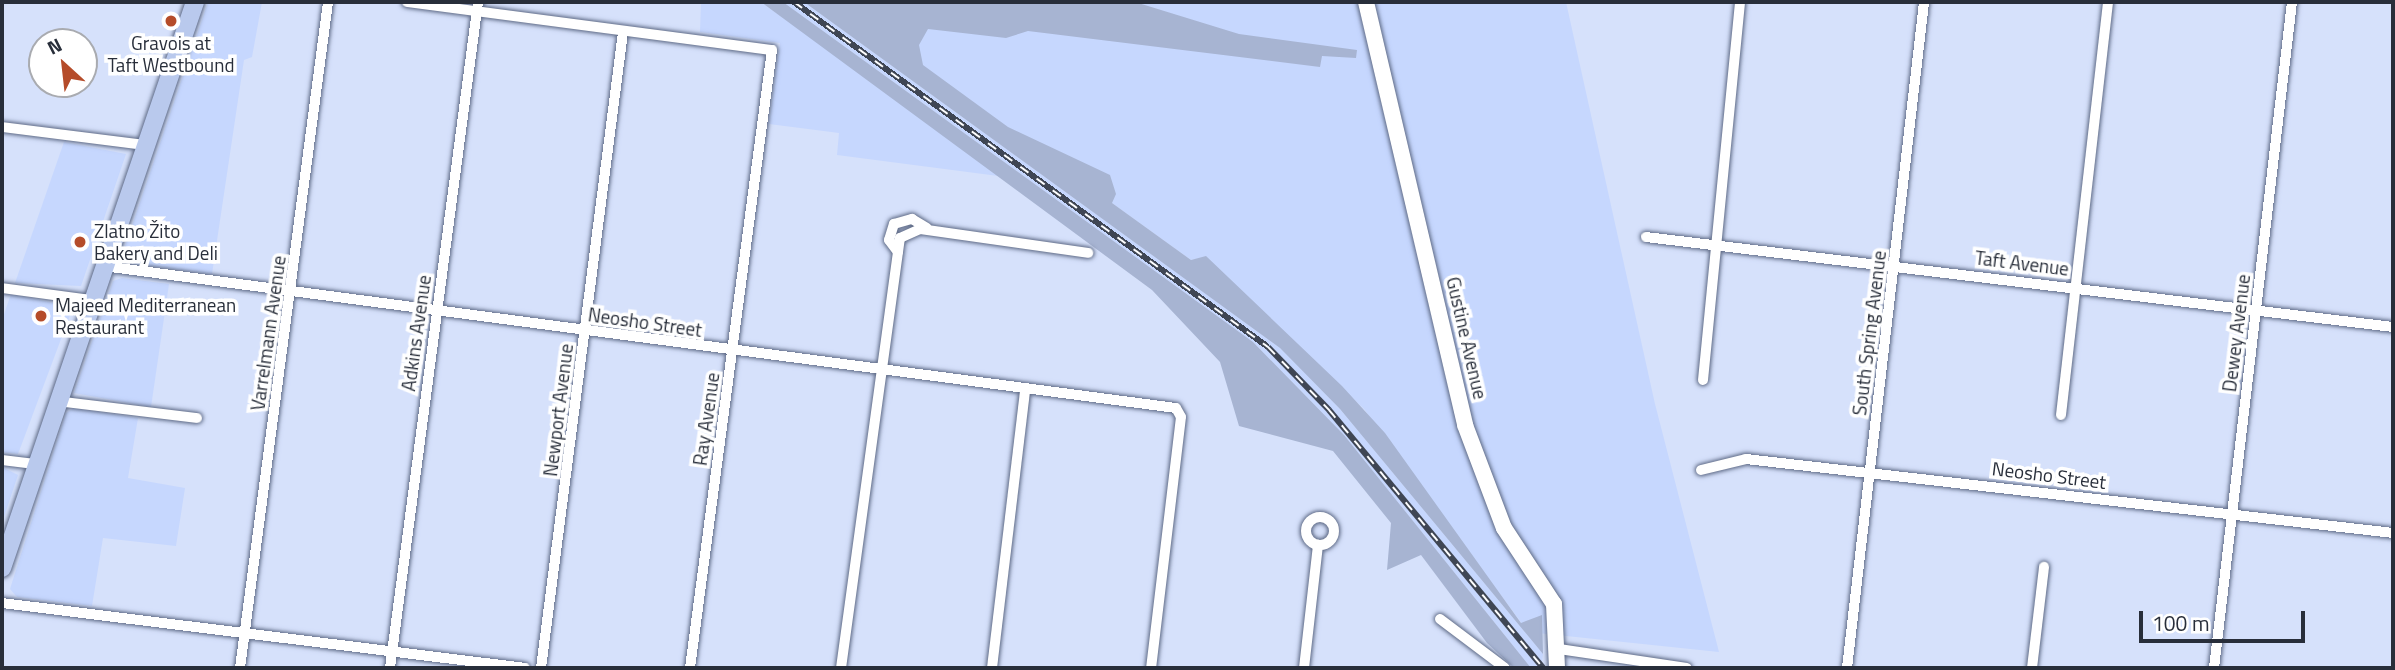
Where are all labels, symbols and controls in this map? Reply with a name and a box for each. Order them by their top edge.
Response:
marker: Gravois at Taft Westbound [163,13,179,29]
north arrow [28,28,98,98]
text: N [42,30,67,62]
place label: Gravois at Taft Westbound [108,32,234,76]
place label: Zlatno Žito Bakery and Deli [94,220,218,264]
marker: Zlatno Žito Bakery and Deli [72,234,88,250]
street label: Taft Avenue [1974,246,2070,280]
street label: South Spring Avenue [1848,249,1890,417]
street label: Varrelmann Avenue [246,254,290,412]
street label: Adkins Avenue [397,273,435,393]
street label: Dewey Avenue [2217,273,2255,393]
street label: Gustine Avenue [1442,275,1492,401]
place label: Majeed Mediterranean Restaurant [55,294,236,338]
street label: Neosho Street [587,303,703,341]
marker: Majeed Mediterranean Restaurant [33,308,49,324]
street label: Newport Avenue [539,342,577,478]
street label: Ray Avenue [688,371,724,467]
street label: Neosho Street [1991,457,2107,493]
scale bar [2143,596,2309,640]
text: 100 m [2152,607,2209,639]

